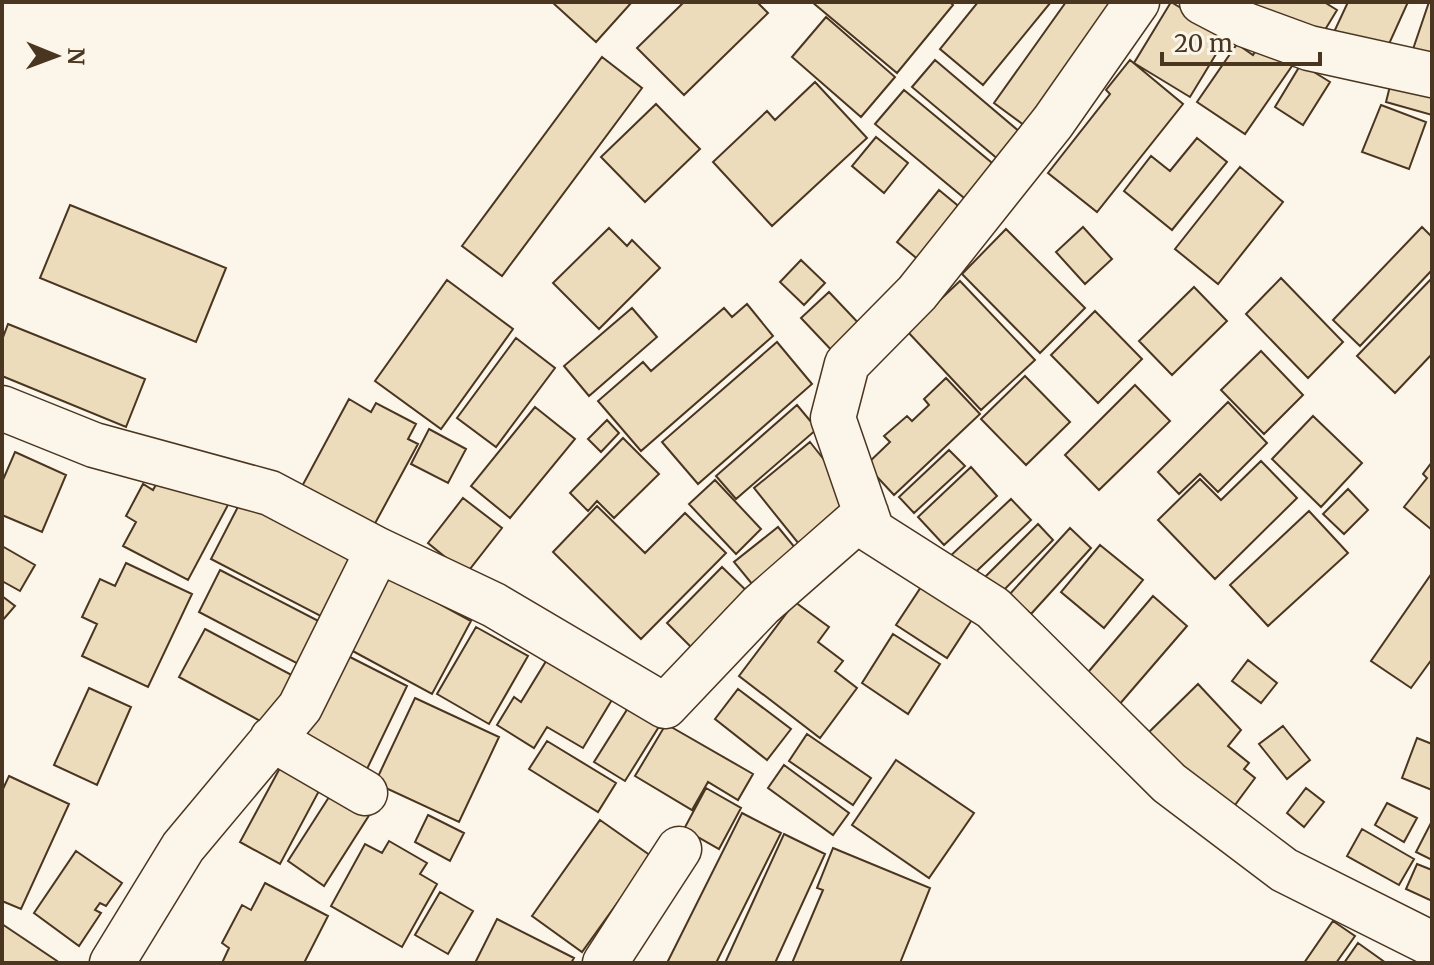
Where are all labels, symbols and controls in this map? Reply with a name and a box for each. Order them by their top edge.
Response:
north arrow [16,16,96,96]
scale bar [1162,16,1320,66]
text: 20 m [1174,28,1233,59]
text: N [62,47,90,66]

